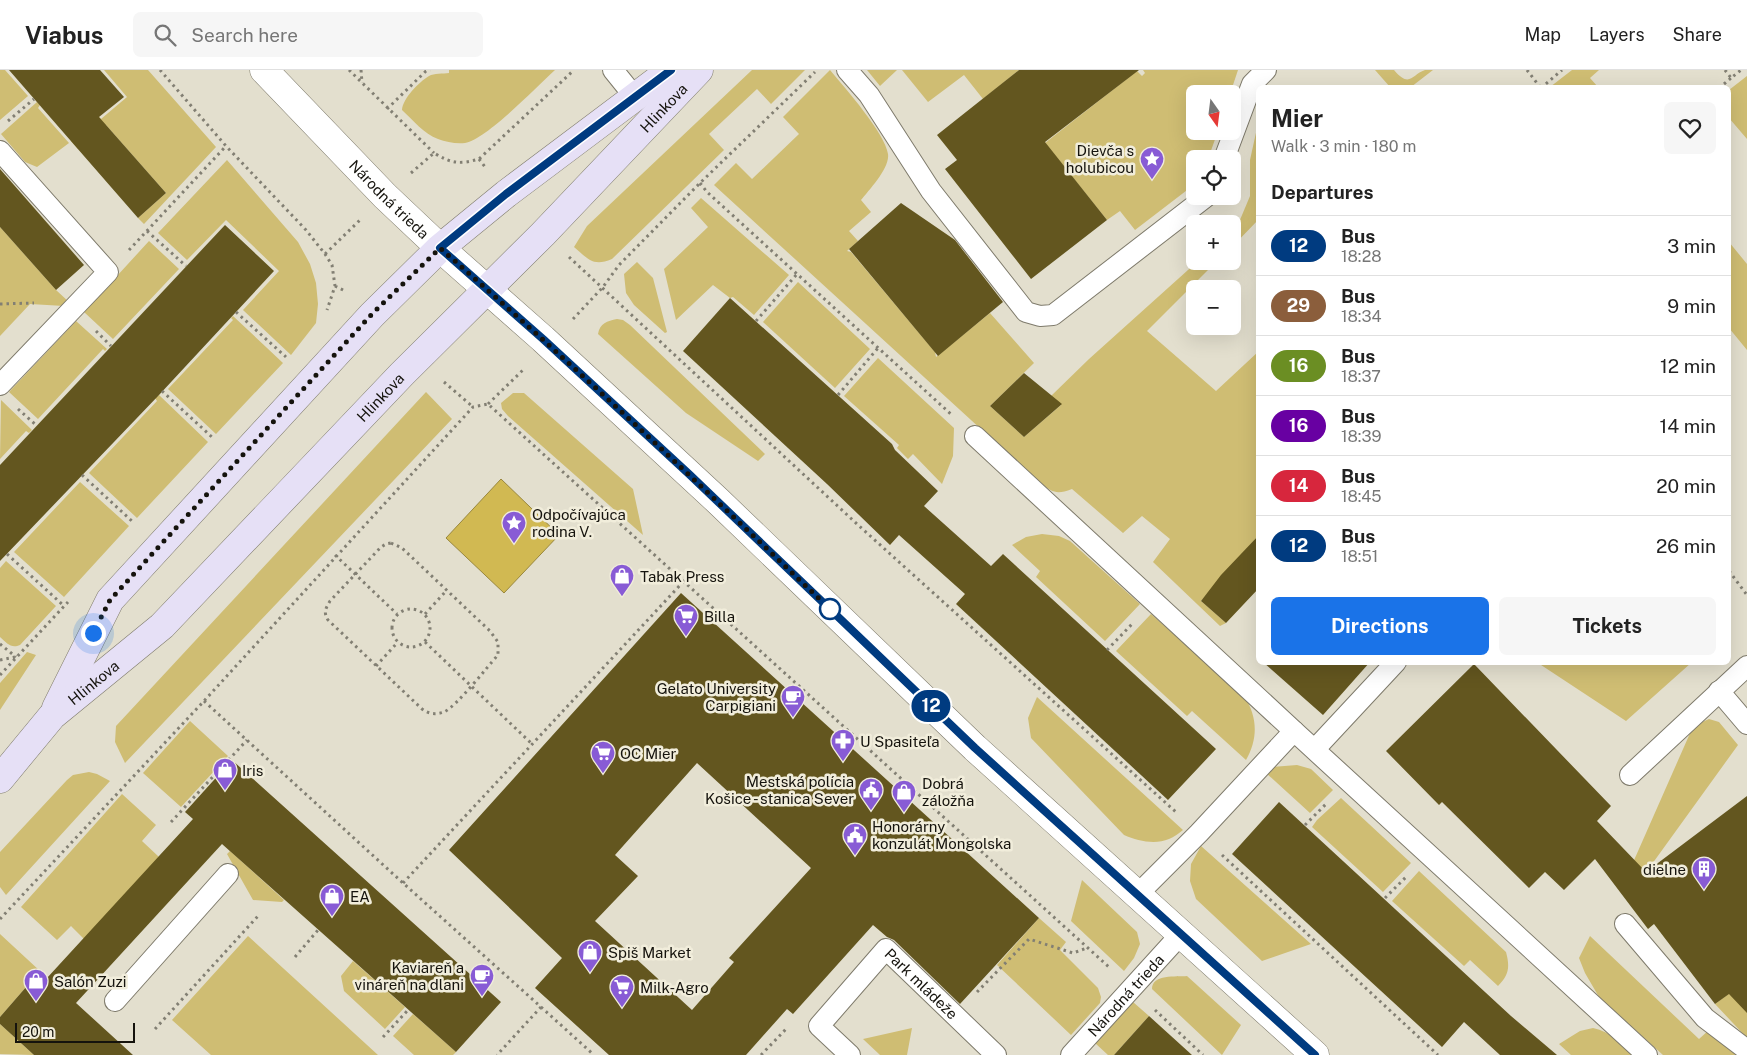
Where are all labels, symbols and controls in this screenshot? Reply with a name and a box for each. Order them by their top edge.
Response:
search box [133,12,483,57]
text: Viabus [25,21,103,49]
icon: search [151,21,179,49]
text: Search here [191,24,298,46]
text: Map [1525,24,1561,45]
text: Layers [1589,24,1645,45]
text: Share [1673,24,1722,45]
street label: Hlinkova [636,80,690,135]
north arrow [1186,85,1241,140]
map controls [1186,85,1241,335]
button: heart [1664,102,1716,154]
text: Mier [1271,104,1323,132]
text: Walk · 3 min · 180 m [1271,137,1416,156]
place label: Dievča s holubicou [1066,142,1134,176]
place icon: Dievča s holubicou [1139,146,1165,180]
button: locate [1186,150,1241,205]
street label: Národná trieda [346,156,433,242]
text: Departures [1271,181,1374,203]
button: + [1186,215,1241,270]
text: Bus [1341,225,1375,247]
text: 12 [1289,235,1308,256]
text: 3 min [1667,235,1716,257]
text: 18:28 [1341,247,1382,266]
button: − [1186,280,1241,335]
text: Bus [1341,285,1375,307]
text: 29 [1287,295,1310,316]
text: 9 min [1667,295,1716,317]
text: 18:34 [1341,307,1382,326]
text: Bus [1341,345,1375,367]
text: 16 [1289,355,1308,376]
text: 12 min [1660,355,1716,377]
text: 18:37 [1341,367,1381,386]
street label: Hlinkova [353,369,407,425]
text: Bus [1341,405,1375,427]
text: 16 [1289,415,1308,436]
text: 14 min [1659,415,1716,437]
text: 18:39 [1341,427,1381,446]
text: Bus [1341,465,1375,487]
text: 14 [1289,475,1308,496]
text: 20 min [1656,475,1716,497]
text: 18:45 [1341,487,1382,506]
place label: Odpočívajúca rodina V. [532,506,626,540]
place icon: Odpočívajúca rodina V. [501,510,527,544]
text: Bus [1341,525,1375,547]
text: 12 [1289,535,1308,556]
text: 26 min [1656,535,1716,557]
text: 18:51 [1341,547,1378,566]
shop icon: Tabak Press [609,563,635,597]
place label: Tabak Press [640,568,724,585]
button: Directions [1271,597,1489,655]
button: Tickets [1499,597,1716,655]
unlabelled marker [819,598,841,620]
supermarket icon: Billa [673,603,699,637]
place label: Billa [704,608,735,625]
your location [81,621,106,646]
street label: Hlinkova [64,656,122,708]
place label: Gelato University Carpigiani [657,680,776,714]
cafe icon: Gelato University Carpigiani [780,684,806,718]
line badge: 12 [908,690,954,722]
text: 12 [921,695,941,716]
pharmacy icon: U Spasiteľa [830,728,856,762]
place label: U Spasiteľa [860,733,939,750]
supermarket icon: OC Mier [590,740,616,774]
place label: OC Mier [620,745,676,762]
shop icon: Iris [212,757,238,791]
place label: Iris [242,762,263,779]
place label: Mestská polícia Košice - stanica Sever [705,773,854,807]
place label: Dobrá záložňa [922,775,974,809]
public building icon: Mestská polícia Košice - stanica Sever [858,777,884,811]
shop icon: Dobrá záložňa [891,779,917,813]
place label: Honorárny konzulát Mongolska [872,818,1011,852]
public building icon: Honorárny konzulát Mongolska [842,822,868,856]
building icon: dielne [1691,856,1717,890]
place label: dielne [1643,861,1686,878]
shop icon: EA [319,883,345,917]
place label: EA [350,888,370,905]
shop icon: Spiš Market [577,939,603,973]
place label: Spiš Market [608,944,691,961]
street label: Park mládeže [882,944,962,1022]
street label: Národná trieda [1084,951,1167,1039]
place label: Kaviareň a vináreň na dlani [355,959,464,993]
cafe icon: Kaviareň a vináreň na dlani [469,963,495,997]
shop icon: Salón Zuzi [23,968,49,1002]
place label: Salón Zuzi [54,973,126,990]
supermarket icon: Milk-Agro [609,974,635,1008]
place label: Milk-Agro [640,979,709,996]
scale bar [15,1020,135,1043]
text: 20 m [22,1024,54,1040]

